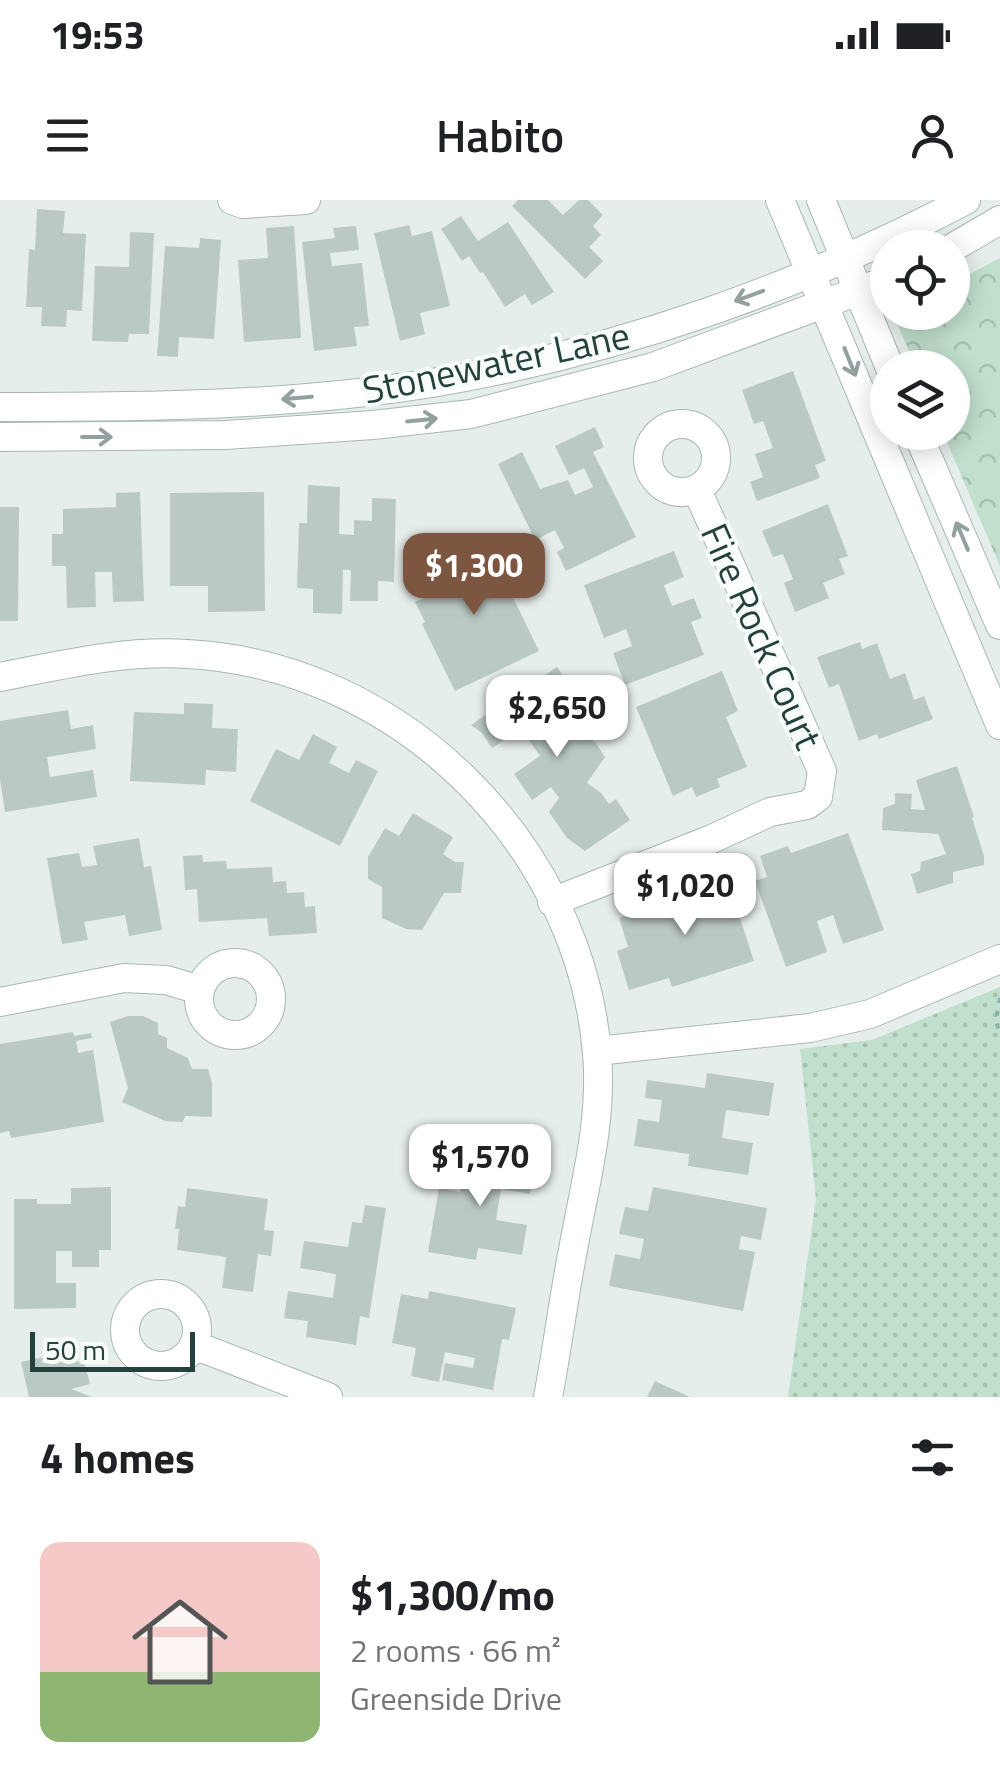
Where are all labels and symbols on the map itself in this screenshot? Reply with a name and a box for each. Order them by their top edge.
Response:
one-way arrow [734,288,765,306]
street label: Stonewater Lane [357,305,635,419]
one-way arrow [842,346,860,377]
one-way arrow [281,388,313,407]
one-way arrow [405,410,437,429]
one-way arrow [80,428,113,446]
street label: Fire Rock Court [686,514,838,758]
one-way arrow [952,521,970,552]
pin: $1,300 [393,533,555,618]
pin: $2,650 [476,675,638,760]
pin: $1,020 [604,853,766,938]
pin: $1,570 [399,1124,561,1209]
scale bar [30,1327,195,1372]

